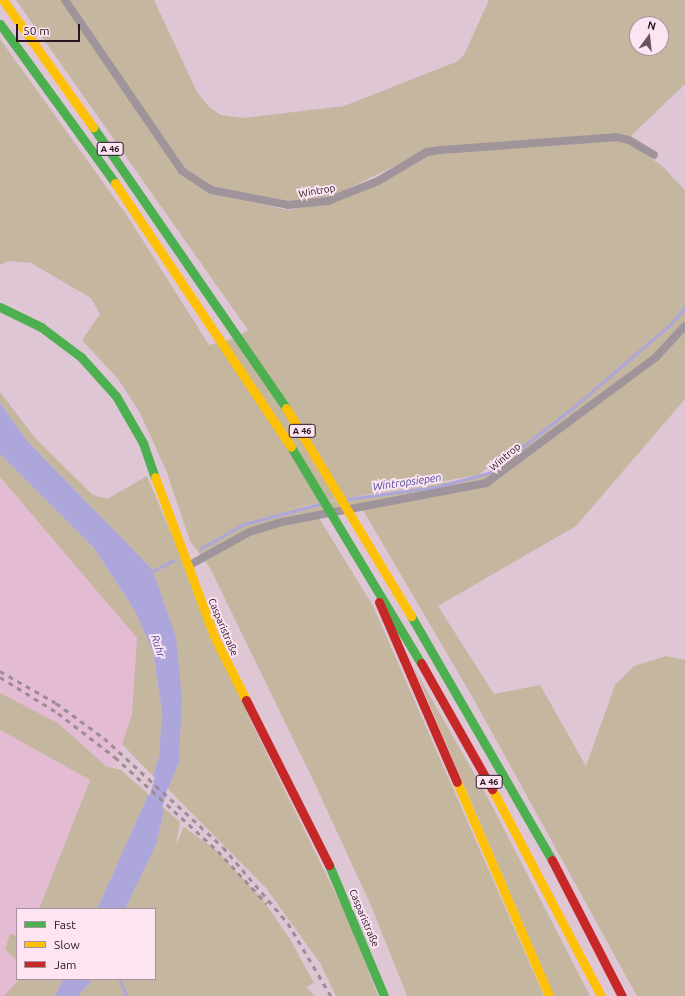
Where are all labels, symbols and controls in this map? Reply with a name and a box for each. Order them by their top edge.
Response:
scale bar [18,16,82,42]
north arrow [629,16,669,56]
text: N [646,19,657,32]
text: 50 m [23,24,50,37]
road number: A 46 [96,142,124,156]
street label: Wintrop [298,182,336,200]
road number: A 46 [288,424,316,438]
street label: Wintrop [487,441,523,473]
water label: Wintropsiepen [372,471,442,493]
street label: Casparistraße [205,596,241,658]
water label: Ruhr [148,633,168,659]
road number: A 46 [475,775,503,789]
street label: Casparistraße [346,887,382,949]
legend [16,908,156,980]
text: Fast [54,918,76,931]
text: Slow [54,938,80,951]
text: Jam [54,958,76,971]

